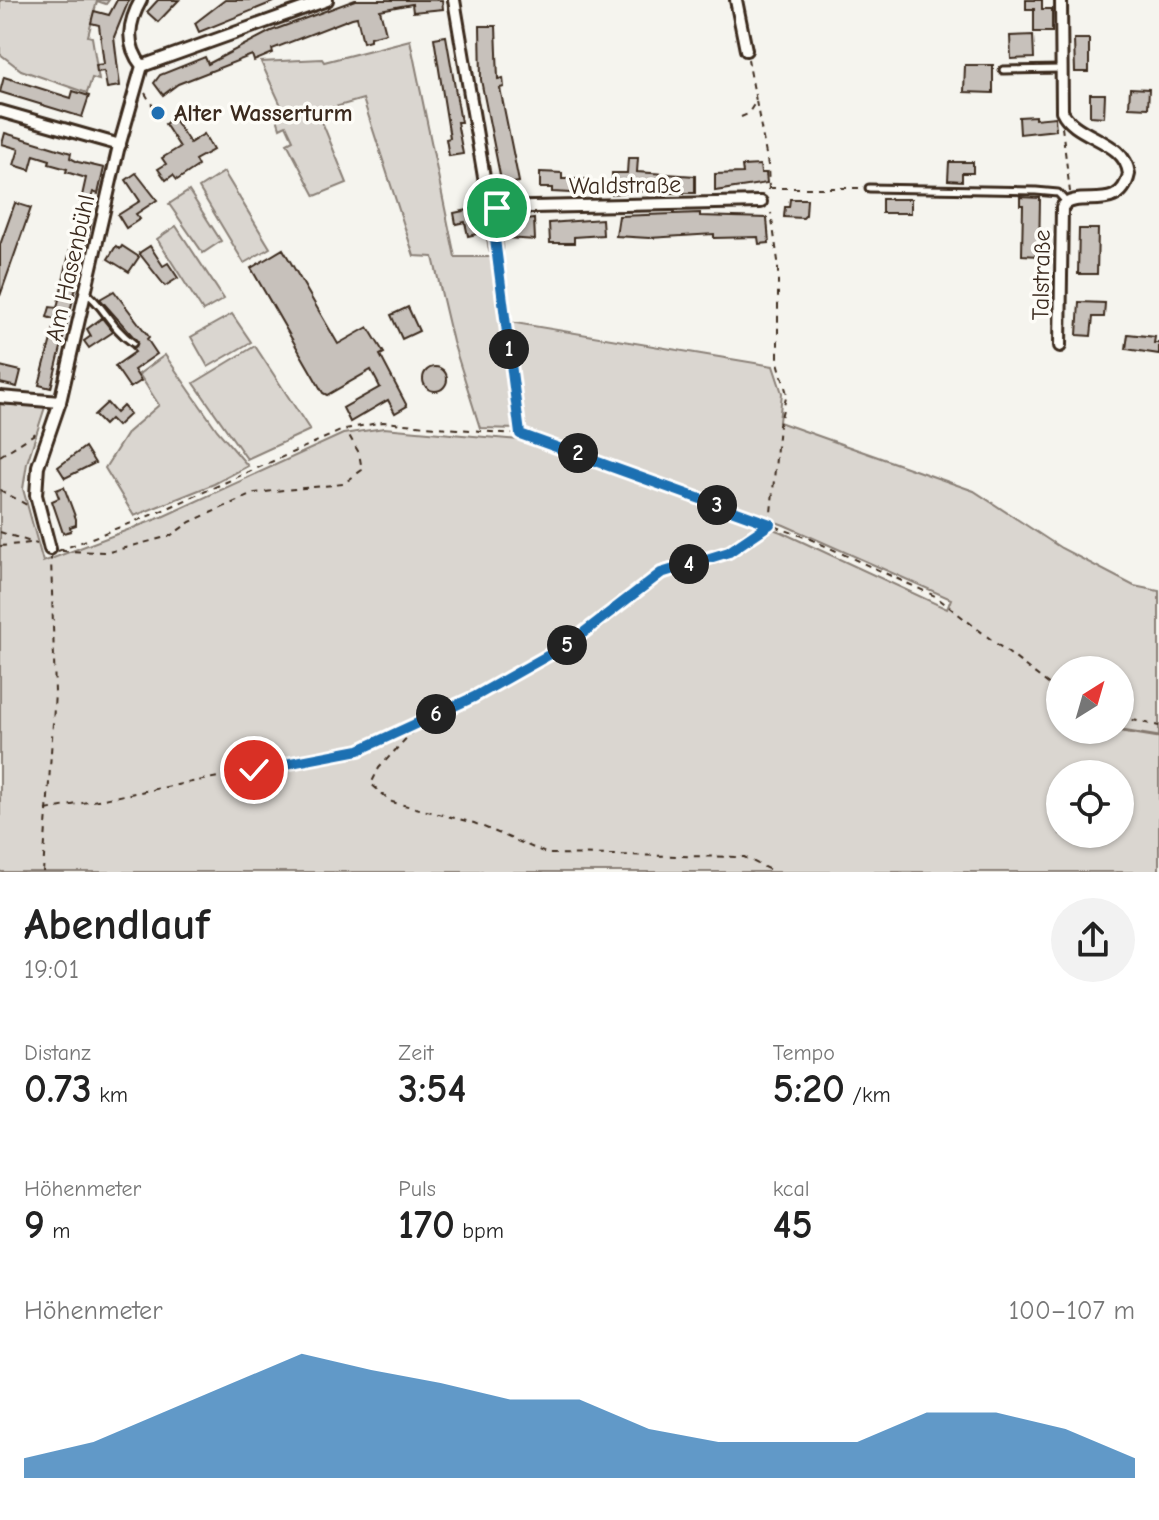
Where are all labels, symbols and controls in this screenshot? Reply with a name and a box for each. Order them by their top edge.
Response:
place label: Alter Wasserturm [174,99,353,127]
marker: Alter Wasserturm [149,104,167,122]
street label: Waldstraße [569,170,681,200]
pin [463,174,531,242]
icon: arrive [475,186,519,230]
street label: Am Hasenbühl [39,192,101,344]
street label: Talstraße [1026,229,1056,321]
pin: 1 [489,329,529,369]
text: 1 [505,336,513,362]
pin: 2 [558,433,598,473]
text: 2 [573,440,583,466]
pin: 3 [697,485,737,525]
text: 3 [712,492,722,518]
pin: 4 [669,544,709,584]
text: 4 [684,551,694,577]
pin: 5 [547,625,587,665]
text: 5 [561,632,573,658]
north arrow [1046,656,1134,744]
map controls [1046,656,1134,848]
pin: 6 [416,694,456,734]
text: 6 [430,701,442,727]
pin [220,736,288,804]
icon: check [232,748,276,792]
button: locate [1046,760,1134,848]
button: share [1051,898,1135,982]
text: Abendlauf [24,899,210,950]
text: 19:01 [24,955,79,985]
text: Distanz [24,1040,91,1066]
text: Zeit [398,1040,433,1066]
text: Tempo [773,1040,835,1066]
text: 0.73 [24,1066,92,1112]
text: 3:54 [398,1066,466,1112]
text: 5:20 [773,1066,845,1112]
text: km [92,1082,128,1108]
text: /km [845,1082,891,1108]
text: Höhenmeter [24,1176,141,1202]
text: Puls [398,1176,436,1202]
text: kcal [773,1176,810,1202]
text: 9 [24,1202,45,1248]
text: 170 [398,1202,455,1248]
text: 45 [773,1202,813,1248]
text: m [45,1218,70,1244]
text: bpm [455,1218,504,1244]
text: Höhenmeter [24,1296,162,1326]
text: 100–107 m [1009,1296,1135,1326]

